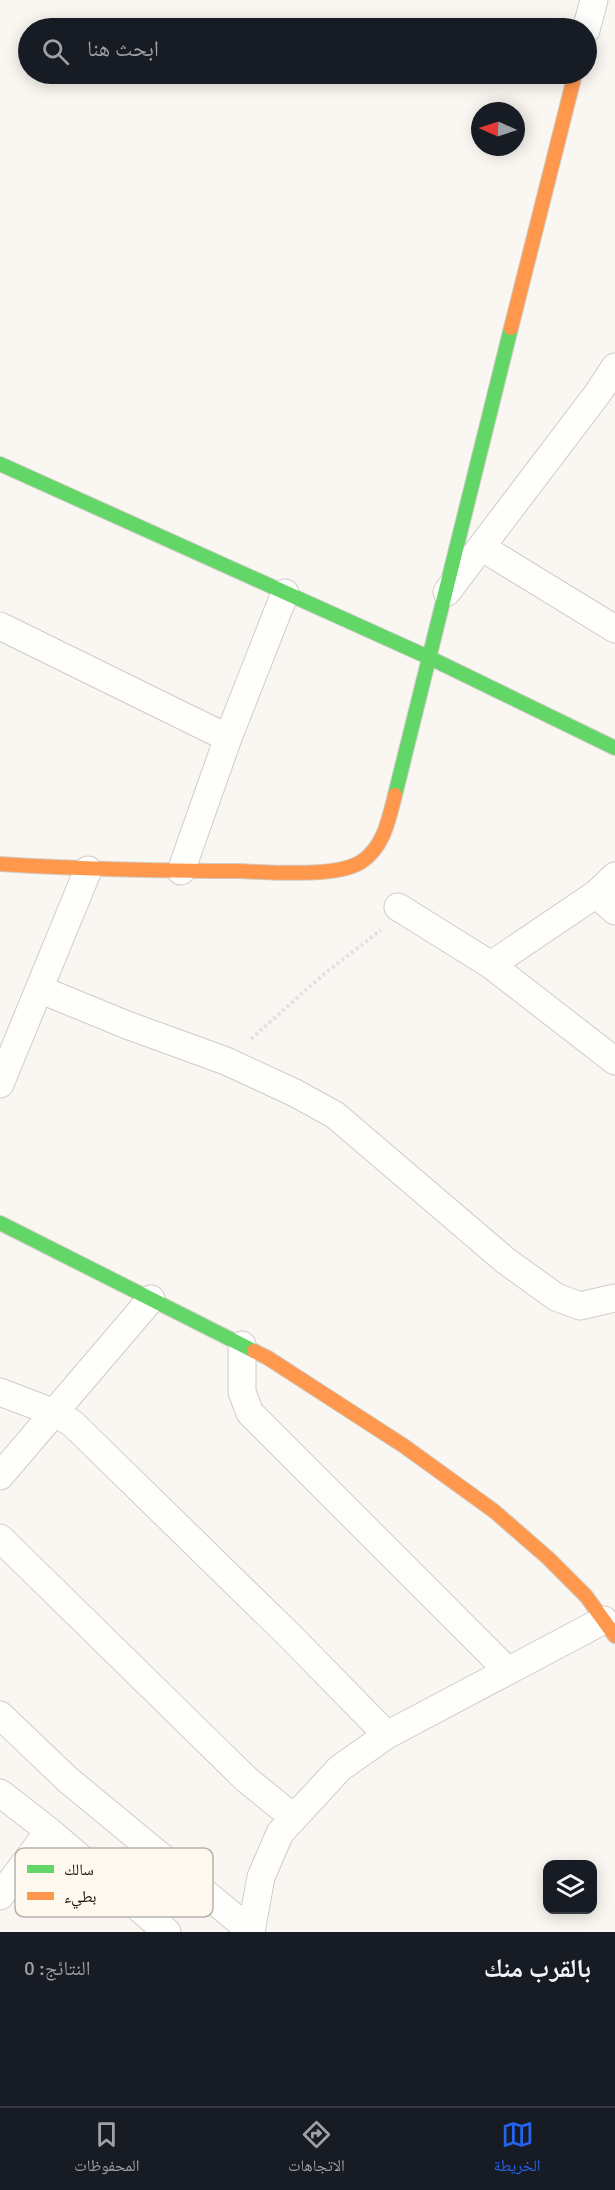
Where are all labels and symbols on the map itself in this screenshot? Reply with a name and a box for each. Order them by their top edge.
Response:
north arrow [471,102,525,156]
legend [15,1848,213,1917]
text: سالك [64,1860,94,1880]
text: بطيء [64,1887,96,1909]

